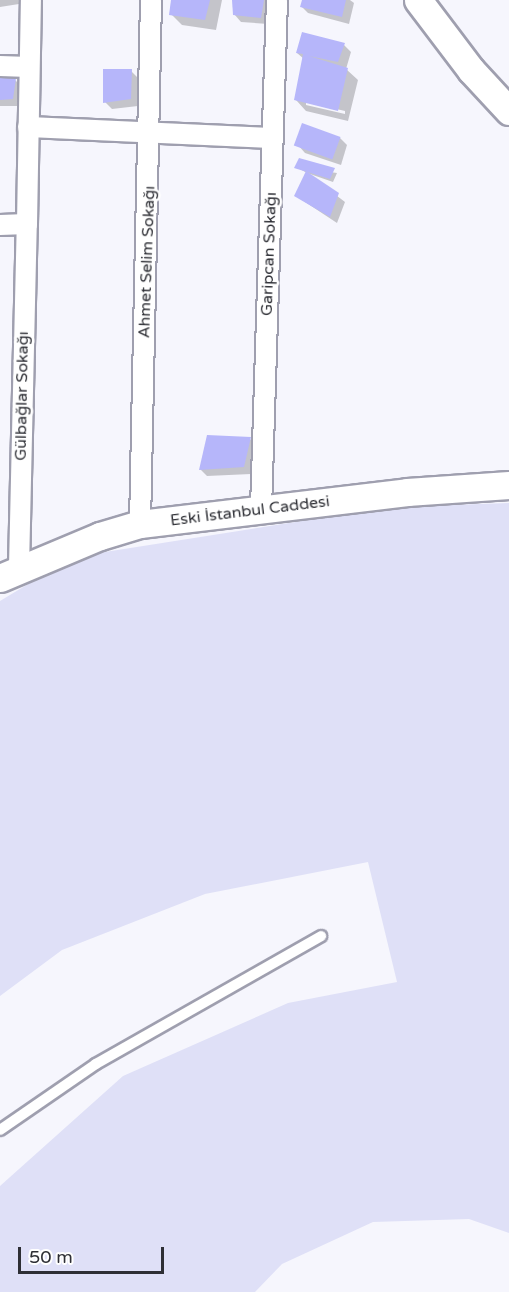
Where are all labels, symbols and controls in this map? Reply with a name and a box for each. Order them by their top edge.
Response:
street label: Ahmet Selim Sokağı [135,185,159,339]
street label: Garipcan Sokağı [257,192,281,316]
street label: Gülbağlar Sokağı [11,331,33,461]
street label: Eski İstanbul Caddesi [169,492,331,530]
scale bar [21,1235,166,1273]
text: 50 m [29,1246,73,1268]

